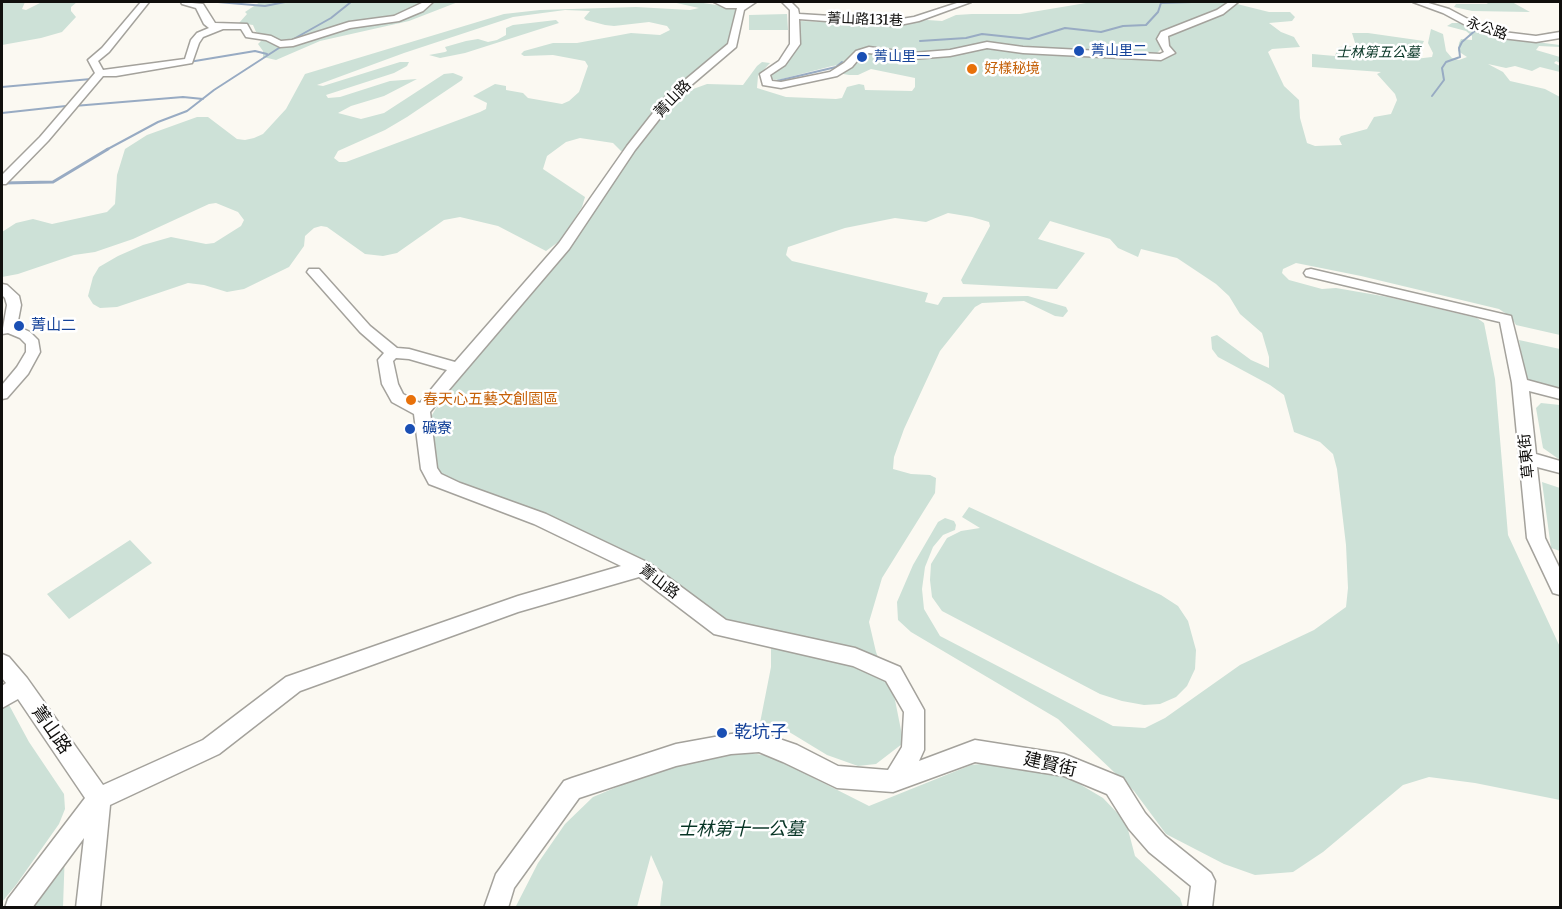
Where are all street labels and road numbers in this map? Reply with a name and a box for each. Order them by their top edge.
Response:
street label: 菁山路131巷 [827,10,903,30]
street label: 永公路 [1464,14,1510,44]
street label: 菁山路 [651,77,695,121]
street label: 草東街 [1516,433,1538,479]
street label: 菁山路 [636,561,682,603]
street label: 菁山路 [27,702,75,758]
street label: 建賢街 [1021,748,1079,782]

